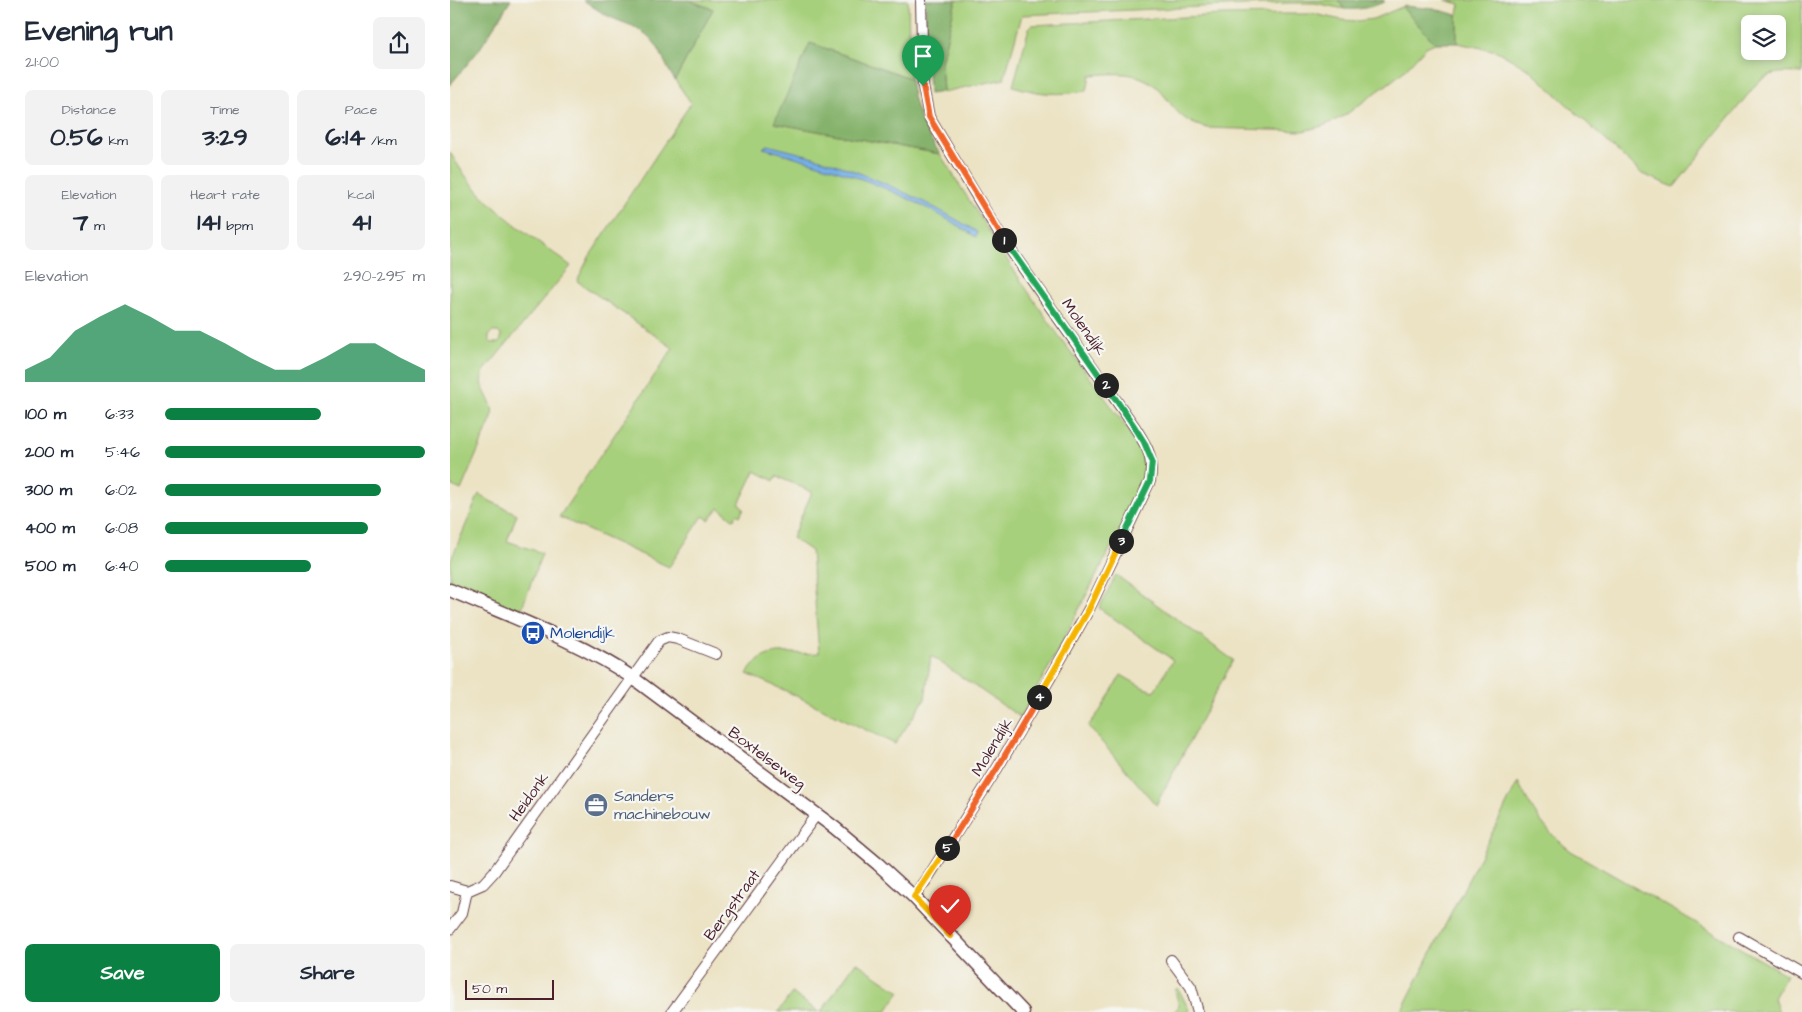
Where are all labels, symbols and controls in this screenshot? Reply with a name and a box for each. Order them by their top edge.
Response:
text: Evening run [25,12,173,51]
map controls [1741,15,1786,60]
button: layers [1741,15,1786,60]
button: share [373,17,425,69]
pin [902,35,944,86]
icon: arrive [909,42,937,70]
text: 21:00 [25,51,59,73]
text: Distance [62,100,116,120]
text: Time [210,100,240,120]
text: Pace [345,100,377,120]
text: 0.56 [50,120,103,155]
text: 3:29 [202,120,248,155]
text: 6:14 [325,120,365,155]
text: km [103,131,128,151]
text: /km [365,131,397,151]
text: Elevation [61,185,117,205]
text: Heart rate [190,185,260,205]
text: kcal [348,185,374,205]
text: 7 [73,205,88,240]
text: 141 [197,205,221,240]
text: 41 [351,205,371,240]
text: m [88,216,105,236]
text: bpm [221,216,253,236]
pin: 1 [992,228,1016,252]
text: 1 [1004,230,1005,250]
text: Elevation [25,265,88,287]
text: 290–295 m [343,265,425,287]
street label: Molendijk [1056,294,1112,360]
pin: 2 [1094,372,1118,398]
text: 2 [1102,375,1111,395]
text: 100 m [25,403,66,425]
text: 6:33 [105,403,134,425]
text: 200 m [25,441,73,463]
text: 5:46 [105,441,140,463]
text: 300 m [25,479,72,501]
text: 6:02 [105,479,137,501]
text: 400 m [25,517,75,539]
text: 6:08 [105,517,138,539]
pin: 3 [1108,528,1134,554]
text: 3 [1118,531,1125,551]
text: 500 m [25,555,75,577]
text: 6:40 [105,555,139,577]
bus stop icon: Molendijk [520,620,546,646]
place label: Molendijk [550,622,615,644]
pin: 4 [1026,684,1052,710]
text: 4 [1035,687,1044,707]
street label: Molendijk [966,713,1018,780]
street label: Boxtelseweg [723,722,810,795]
street label: Heidonk [504,768,554,826]
place label: Sanders machinebouw [614,785,711,825]
office icon: Sanders machinebouw [583,792,609,818]
pin: 5 [934,836,960,860]
text: 5 [943,838,952,858]
street label: Bergstraat [699,864,766,946]
pin [929,885,971,936]
icon: check [936,892,964,920]
button: Save [25,944,220,1002]
button: Share [230,944,425,1002]
scale bar [465,977,554,1000]
text: 50 m [472,979,507,999]

